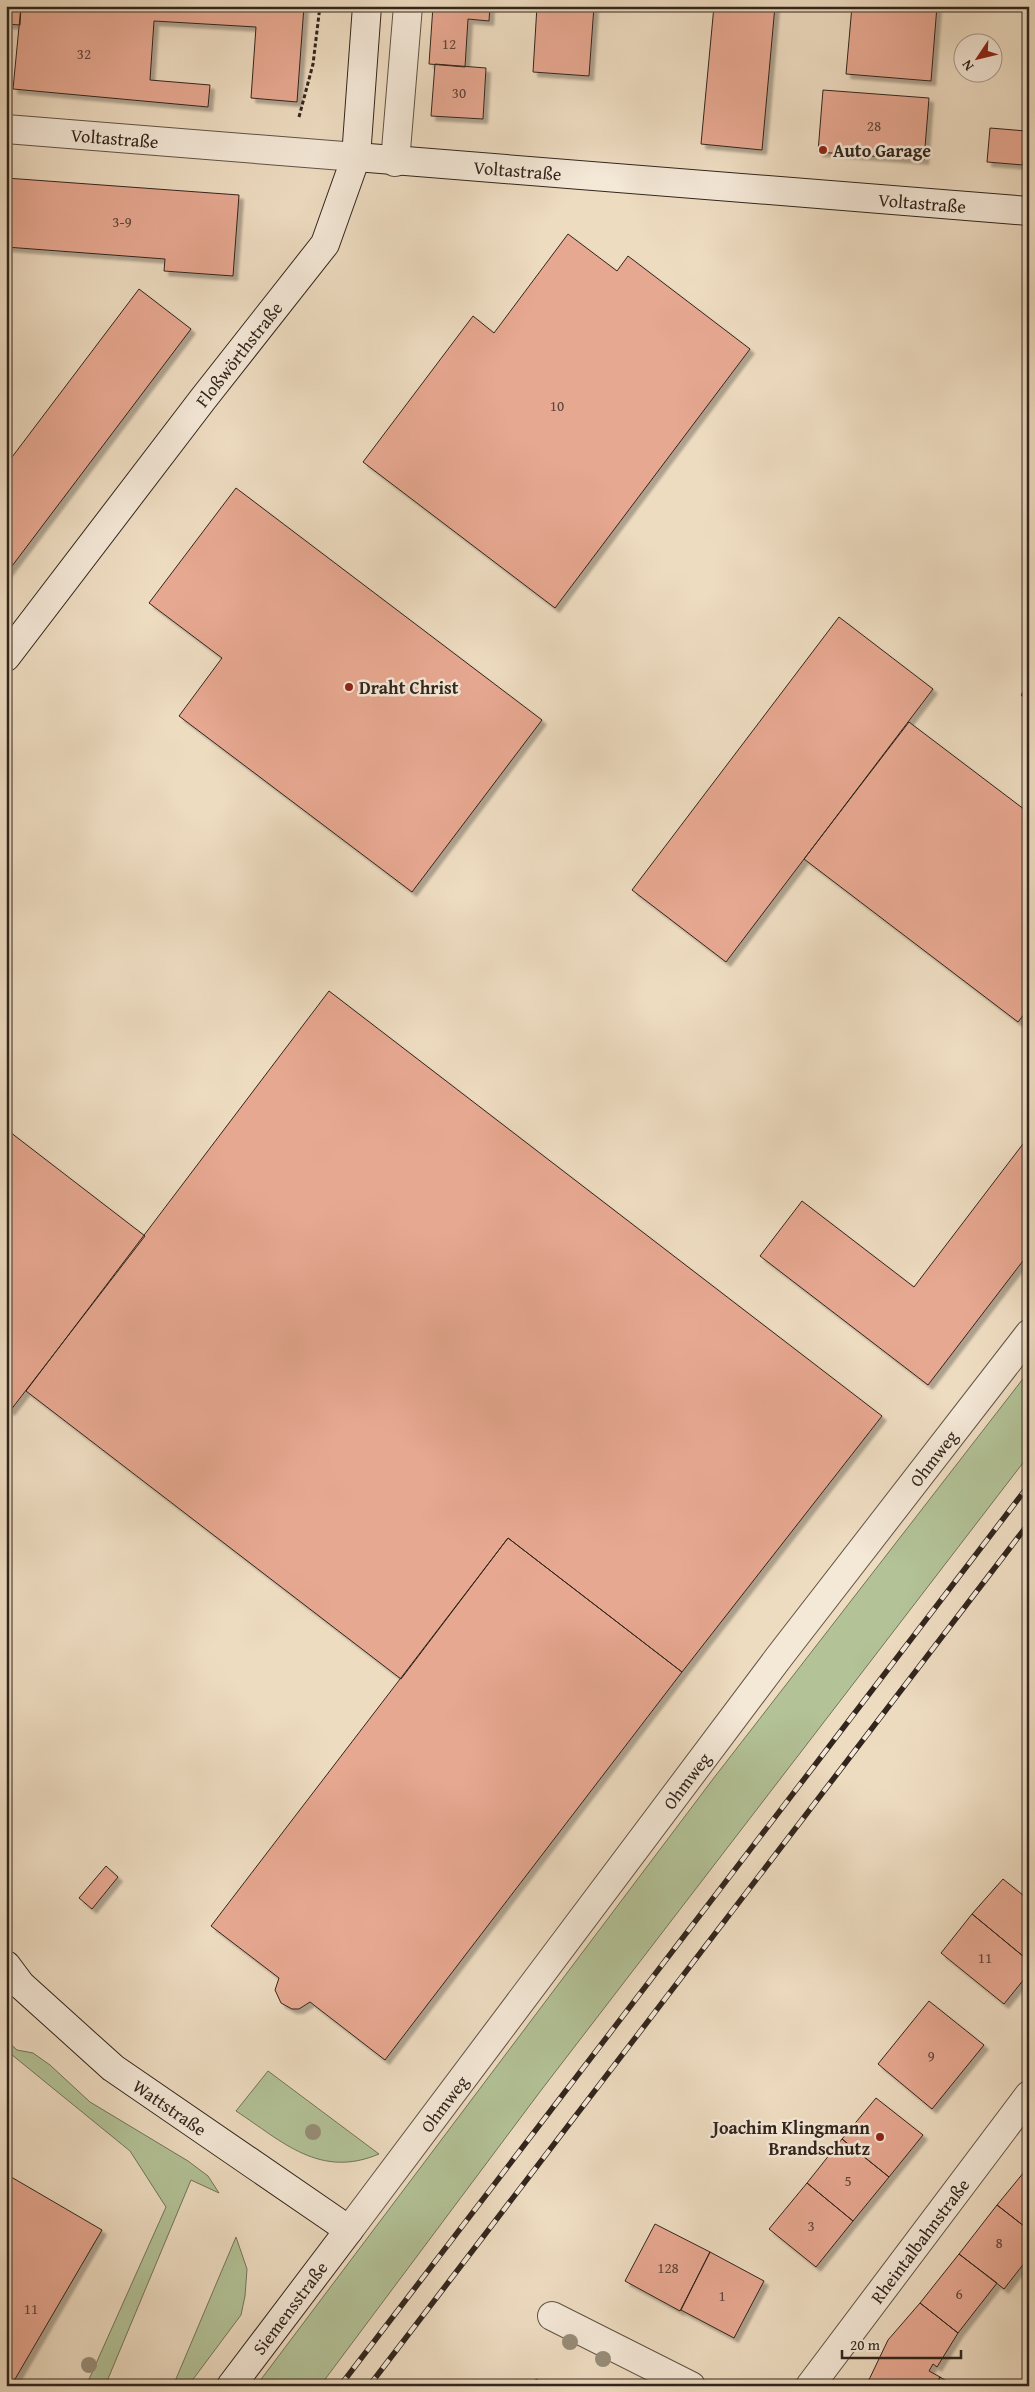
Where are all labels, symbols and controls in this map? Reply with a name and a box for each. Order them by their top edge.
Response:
north arrow [952,32,1002,82]
house number: 12 [442,33,456,54]
house number: 32 [77,43,91,64]
text: N [956,55,978,75]
house number: 30 [452,82,466,103]
house number: 28 [867,115,881,136]
street label: Voltastraße [70,121,160,155]
place label: Auto Garage [833,137,931,164]
marker: Auto Garage [817,144,829,156]
street label: Voltastraße [472,153,562,187]
street label: Voltastraße [877,185,967,219]
house number: 3-9 [112,211,132,232]
street label: Floßwörthstraße [188,295,289,412]
house number: 10 [550,395,564,416]
place label: Draht Christ [359,674,459,701]
marker: Draht Christ [343,681,355,693]
street label: Ohmweg [902,1424,964,1492]
street label: Ohmweg [656,1746,717,1815]
house number: 11 [978,1947,992,1968]
house number: 9 [927,2045,935,2066]
street label: Ohmweg [413,2069,474,2138]
street label: Wattstraße [128,2072,212,2142]
place label: Joachim Klingmann Brandschutz [710,2114,870,2162]
marker: Joachim Klingmann Brandschutz [874,2131,886,2143]
house number: 5 [844,2170,852,2191]
street label: Rheintalbahnstraße [863,2172,975,2309]
house number: 3 [807,2215,815,2236]
house number: 8 [995,2232,1003,2253]
street label: Siemensstraße [246,2256,334,2360]
house number: 128 [657,2257,679,2278]
house number: 6 [955,2283,963,2304]
house number: 1 [718,2285,726,2306]
house number: 11 [24,2298,38,2319]
scale bar [842,2327,961,2359]
text: 20 m [850,2334,881,2355]

